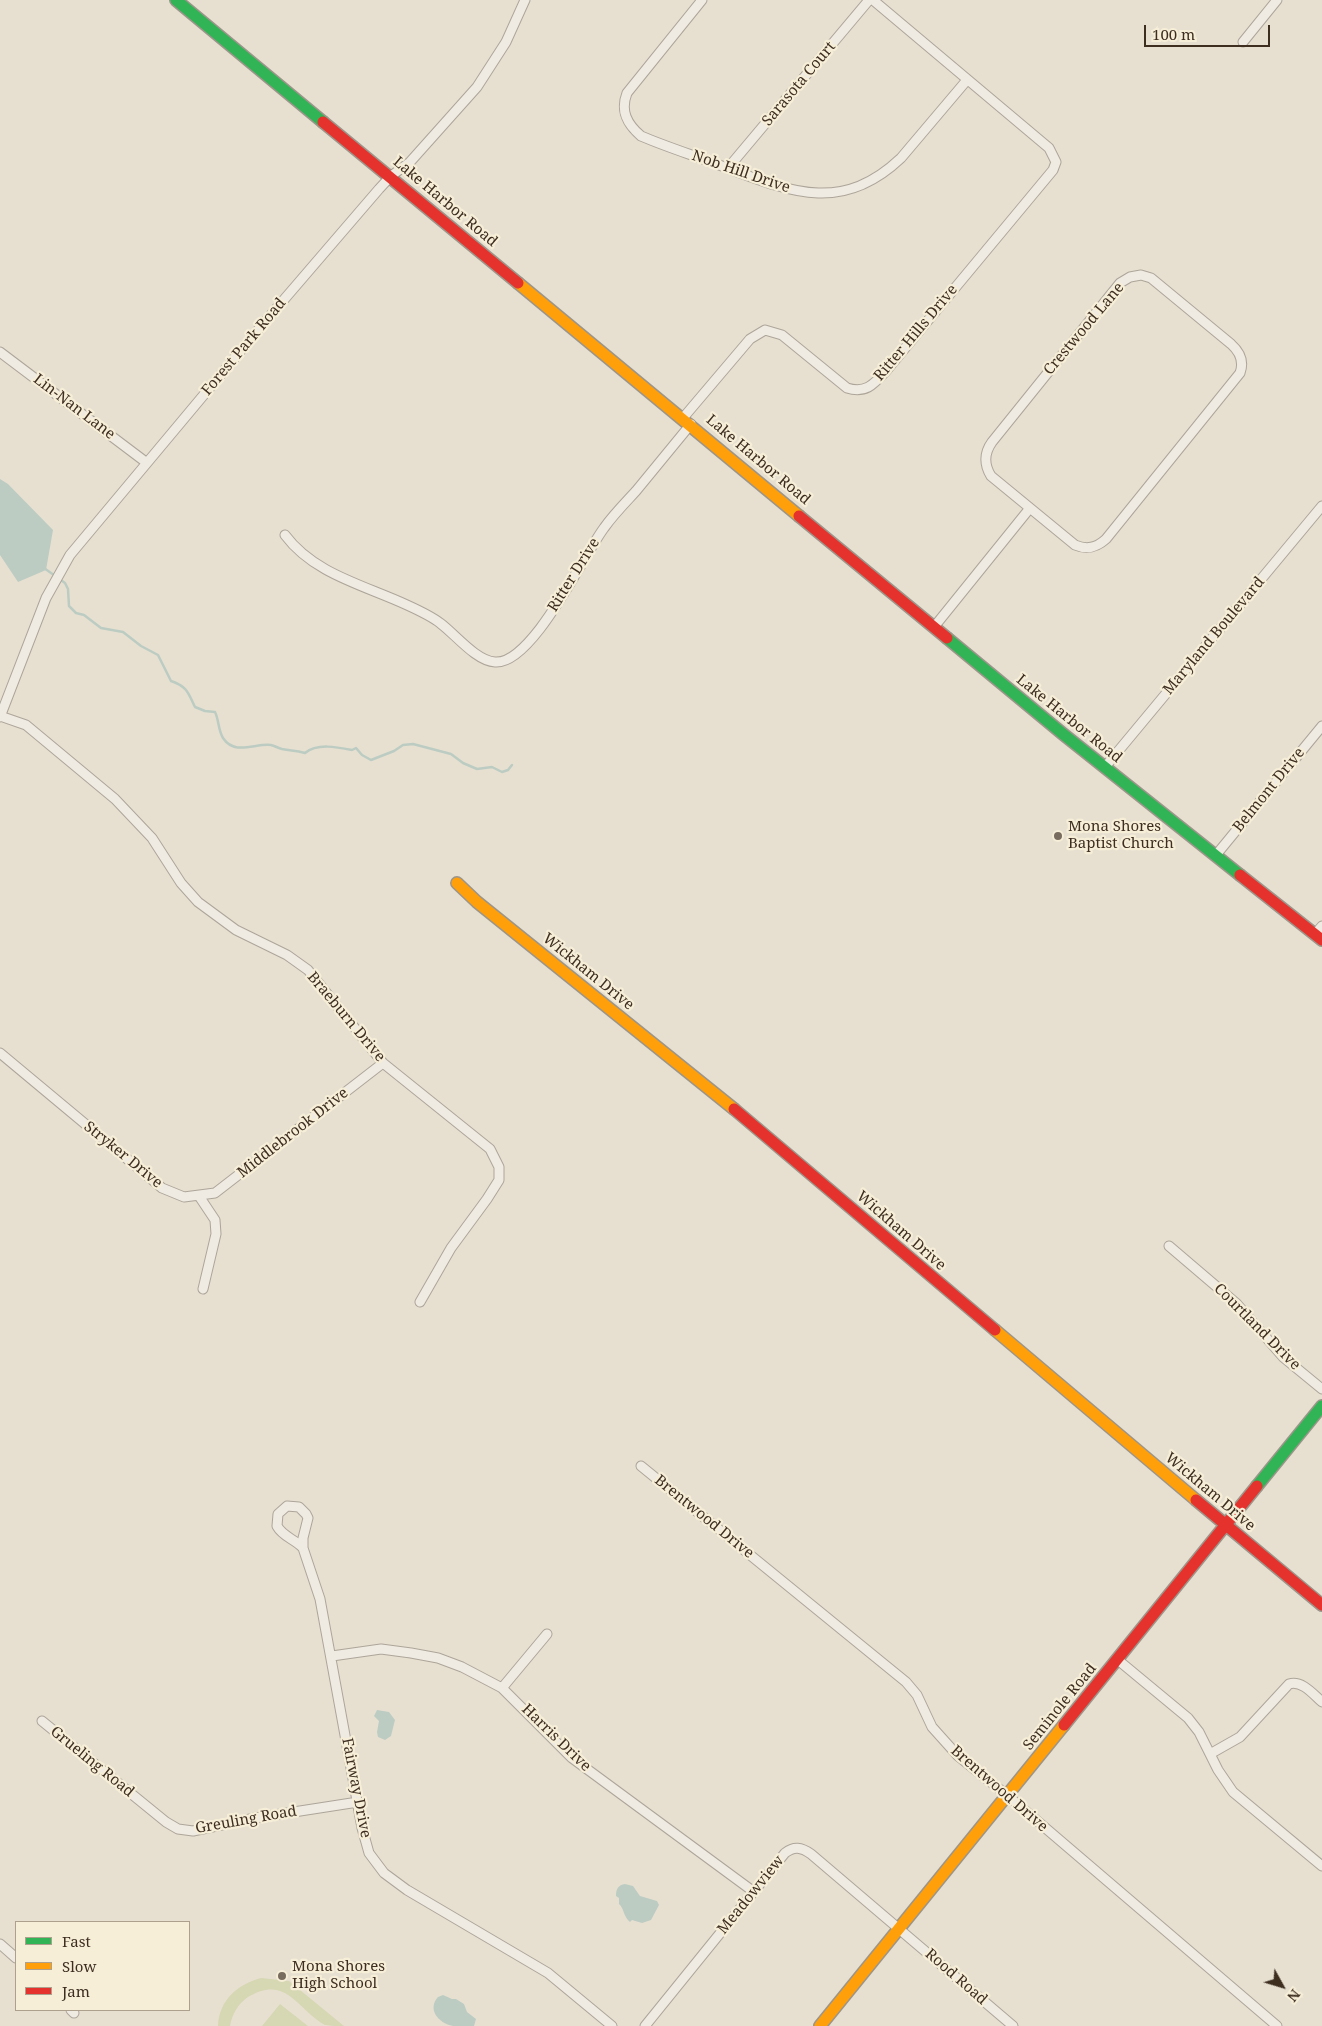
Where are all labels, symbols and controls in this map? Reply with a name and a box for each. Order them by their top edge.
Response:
scale bar [1147,15,1273,47]
text: 100 m [1152,24,1195,44]
street label: Sarasota Court [758,38,840,130]
street label: Nob Hill Drive [690,147,792,197]
street label: Lake Harbor Road [389,153,501,251]
street label: Crestwood Lane [1040,279,1128,379]
street label: Ritter Hills Drive [870,281,962,385]
street label: Forest Park Road [198,295,290,399]
street label: Lin-Nan Lane [30,370,118,444]
street label: Lake Harbor Road [702,411,814,509]
street label: Ritter Drive [544,535,604,615]
street label: Maryland Boulevard [1160,574,1268,698]
street label: Lake Harbor Road [1013,671,1125,767]
street label: Belmont Drive [1229,744,1309,836]
place label: Mona Shores Baptist Church [1068,818,1174,853]
marker: Mona Shores Baptist Church [1052,830,1064,842]
street label: Wickham Drive [539,930,637,1014]
street label: Braeburn Drive [303,968,389,1066]
street label: Middlebrook Drive [234,1084,352,1182]
street label: Stryker Drive [80,1118,166,1192]
street label: Wickham Drive [853,1187,949,1275]
street label: Courtland Drive [1210,1280,1304,1374]
street label: Wickham Drive [1161,1449,1259,1535]
street label: Brentwood Drive [651,1471,757,1563]
street label: Seminole Road [1020,1660,1100,1754]
street label: Harris Drive [518,1700,594,1776]
street label: Grueling Road [46,1723,138,1801]
street label: Fairway Drive [337,1736,375,1840]
street label: Brentwood Drive [947,1742,1051,1836]
street label: Greuling Road [194,1802,298,1838]
street label: Meadowview [714,1852,788,1938]
legend [15,1921,190,2011]
text: Fast [62,1931,91,1951]
street label: Rood Road [921,1945,991,2009]
text: Slow [62,1956,96,1976]
place label: Mona Shores High School [292,1958,385,1993]
north arrow [1257,1961,1307,2011]
marker: Mona Shores High School [276,1970,288,1982]
text: Jam [62,1981,90,2001]
text: N [1283,1985,1305,2006]

